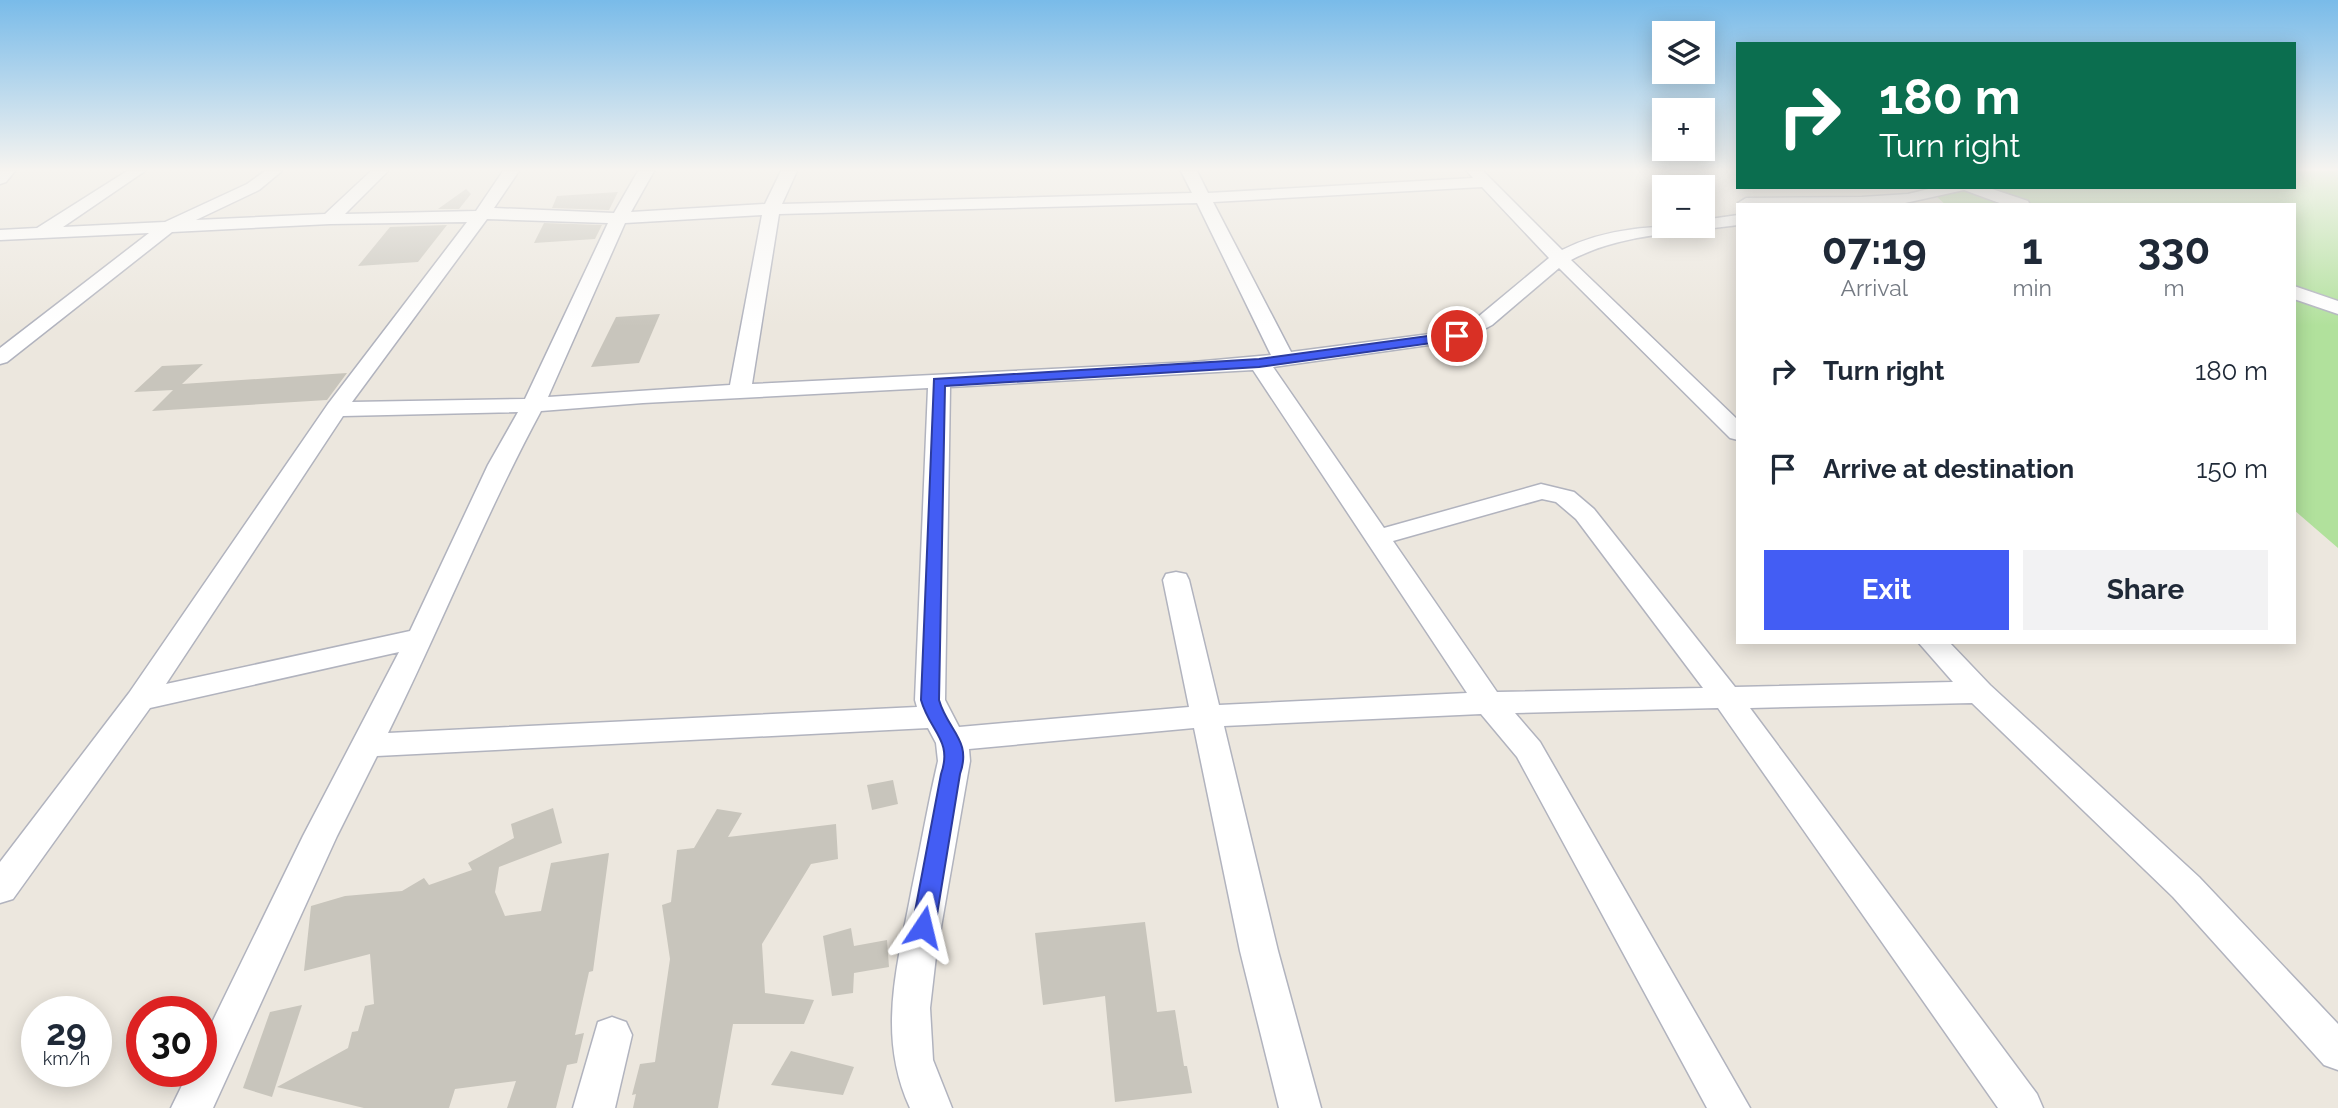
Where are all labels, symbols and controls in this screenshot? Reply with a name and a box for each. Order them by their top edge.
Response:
map controls [1652,21,1715,238]
button: layers [1652,21,1715,84]
text: 180 m [1879,68,2020,125]
icon: right [1764,70,1855,161]
button: + [1652,98,1715,161]
text: Turn right [1879,127,2020,164]
button: − [1652,175,1715,238]
text: 07:19 [1822,225,1927,274]
text: 1 [2022,225,2043,274]
text: 330 [2138,225,2210,274]
text: Arrival [1841,274,1908,301]
text: min [2012,274,2052,301]
text: m [2163,274,2185,301]
pin [1427,306,1487,366]
icon: arrive [1438,317,1476,355]
icon: right [1764,352,1802,390]
text: Turn right [1823,356,1944,386]
text: 180 m [2195,356,2268,386]
icon: arrive [1764,450,1802,488]
text: Arrive at destination [1823,454,2074,484]
text: 150 m [2196,454,2268,484]
button: Exit [1764,550,2009,630]
button: Share [2023,550,2268,630]
position arrow [886,890,960,964]
speed limit sign: 30 [126,996,217,1087]
text: 29 [46,1012,87,1053]
text: km/h [43,1048,90,1069]

